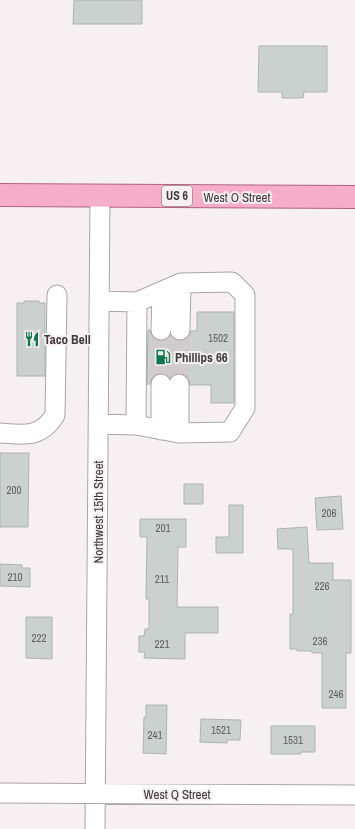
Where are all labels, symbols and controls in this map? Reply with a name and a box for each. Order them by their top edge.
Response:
road number: US 6 [162,186,192,206]
street label: West O Street [204,189,270,206]
restaurant icon: Taco Bell [23,330,41,348]
place label: Taco Bell [44,331,91,348]
house number: 1502 [208,331,228,345]
fuel station icon: Phillips 66 [154,348,172,366]
place label: Phillips 66 [175,349,228,366]
street label: Northwest 15th Street [90,460,107,564]
house number: 200 [6,483,22,497]
house number: 206 [321,506,337,520]
house number: 201 [155,521,171,535]
house number: 210 [7,570,23,584]
house number: 211 [155,572,169,586]
house number: 226 [314,579,330,593]
house number: 222 [31,631,47,645]
house number: 236 [312,634,328,648]
house number: 221 [154,637,170,651]
house number: 246 [328,687,344,701]
house number: 1521 [211,723,231,737]
house number: 241 [147,728,163,742]
house number: 1531 [283,733,303,747]
street label: West Q Street [144,786,210,803]

